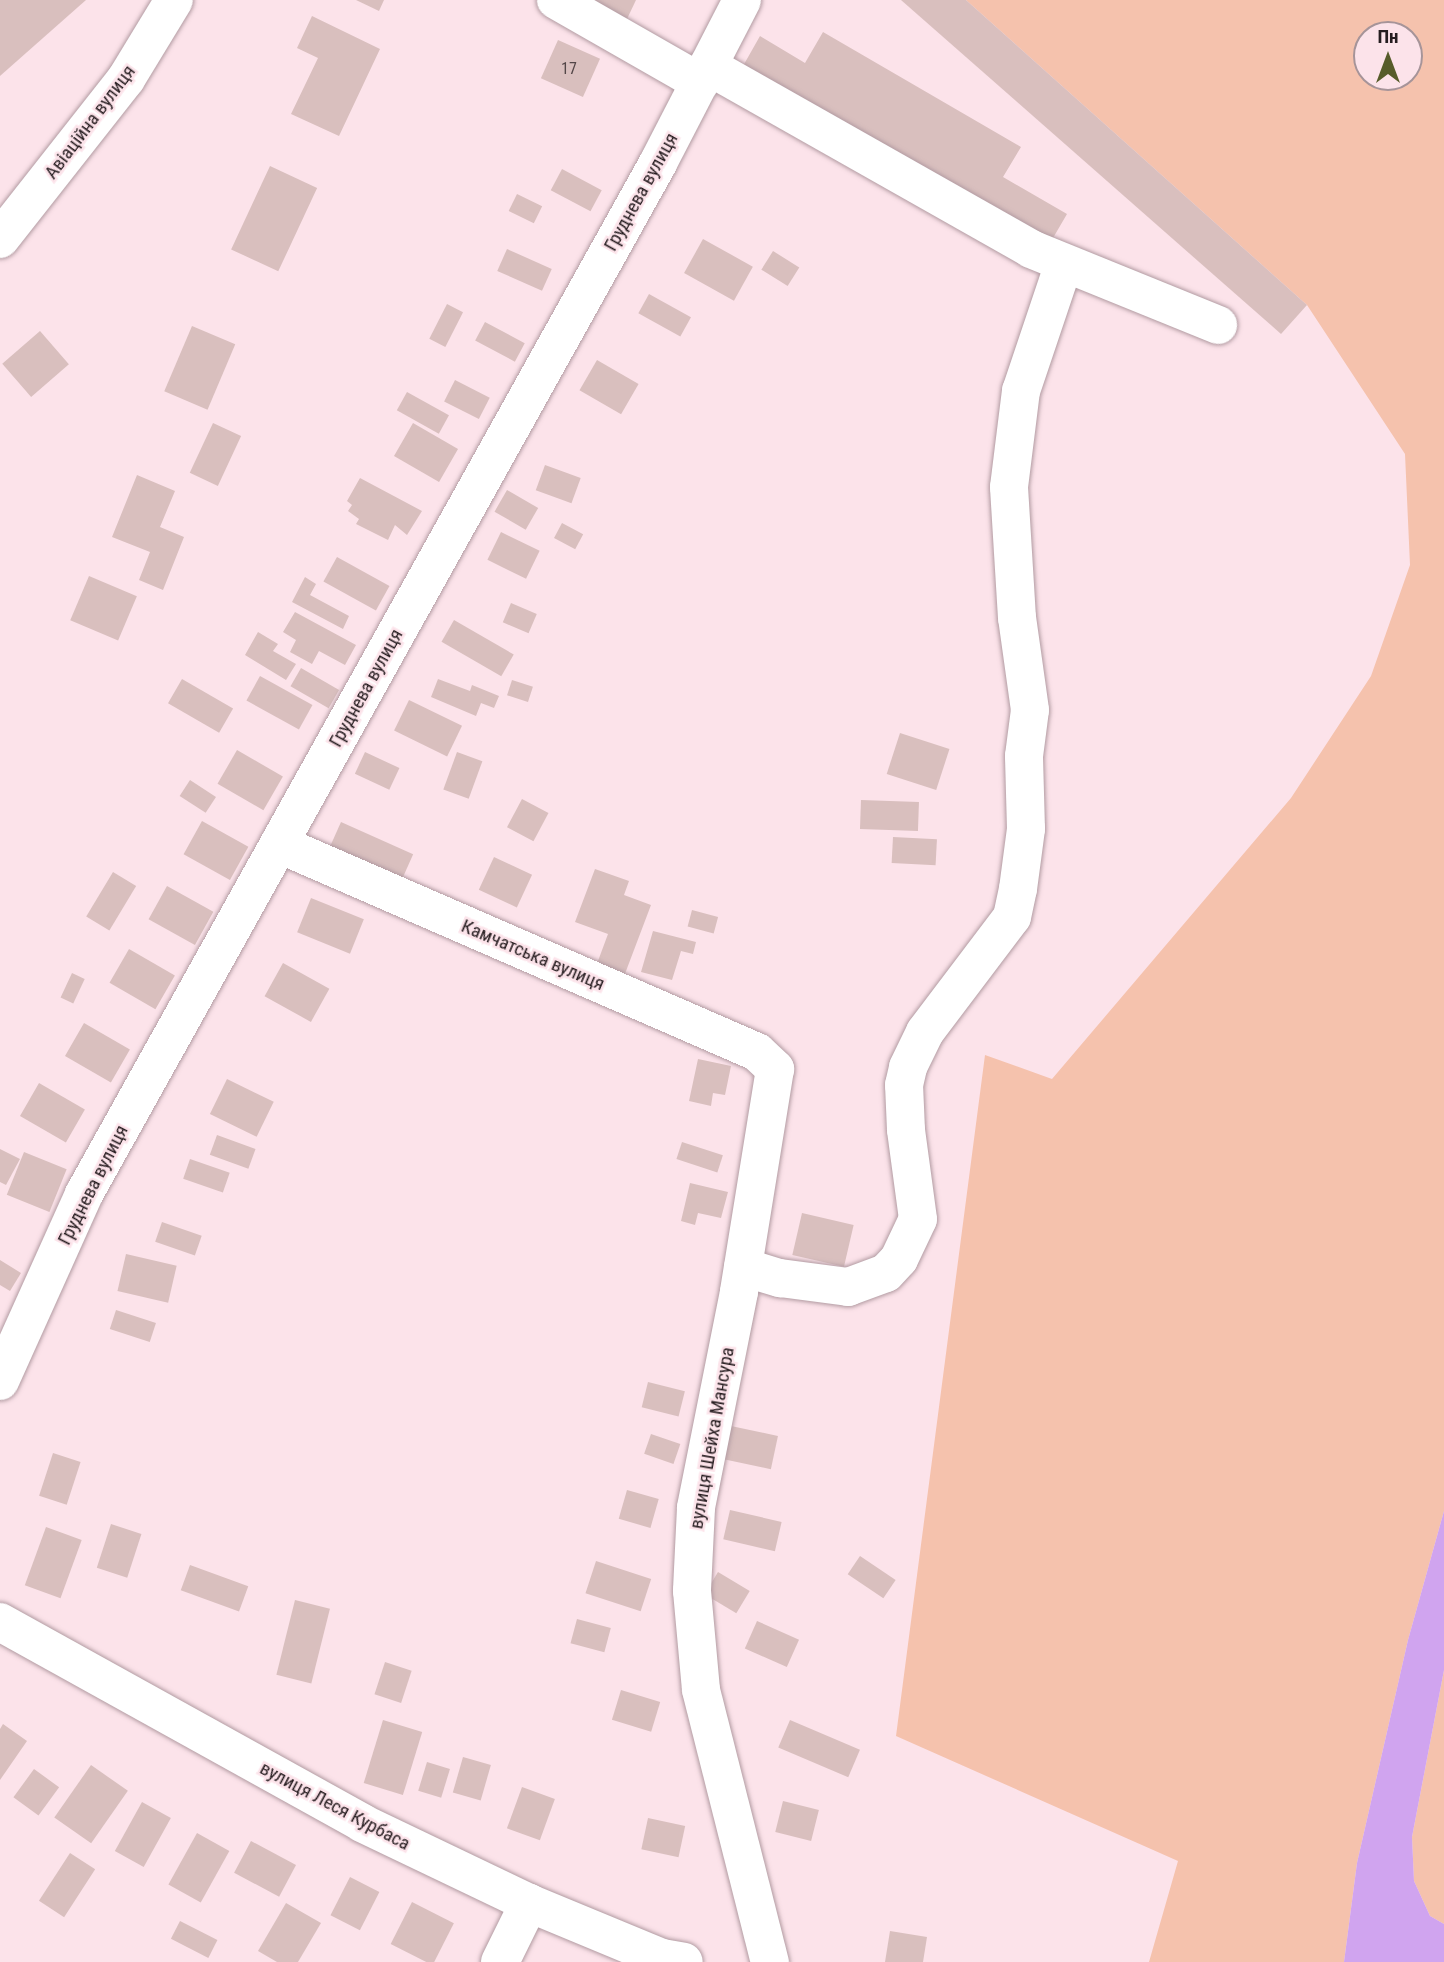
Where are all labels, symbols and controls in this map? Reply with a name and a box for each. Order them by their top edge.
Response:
north arrow [1353,21,1423,91]
text: Пн [1377,25,1399,48]
house number: 17 [561,59,577,79]
street label: Авіаційна вулиця [40,61,140,183]
street label: Груднева вулиця [599,129,683,255]
street label: Груднева вулиця [324,625,408,751]
street label: Камчатська вулиця [458,915,608,995]
street label: Груднева вулиця [53,1121,133,1249]
street label: вулиця Шейха Мансура [685,1345,739,1531]
street label: вулиця Леся Курбаса [256,1757,414,1855]

